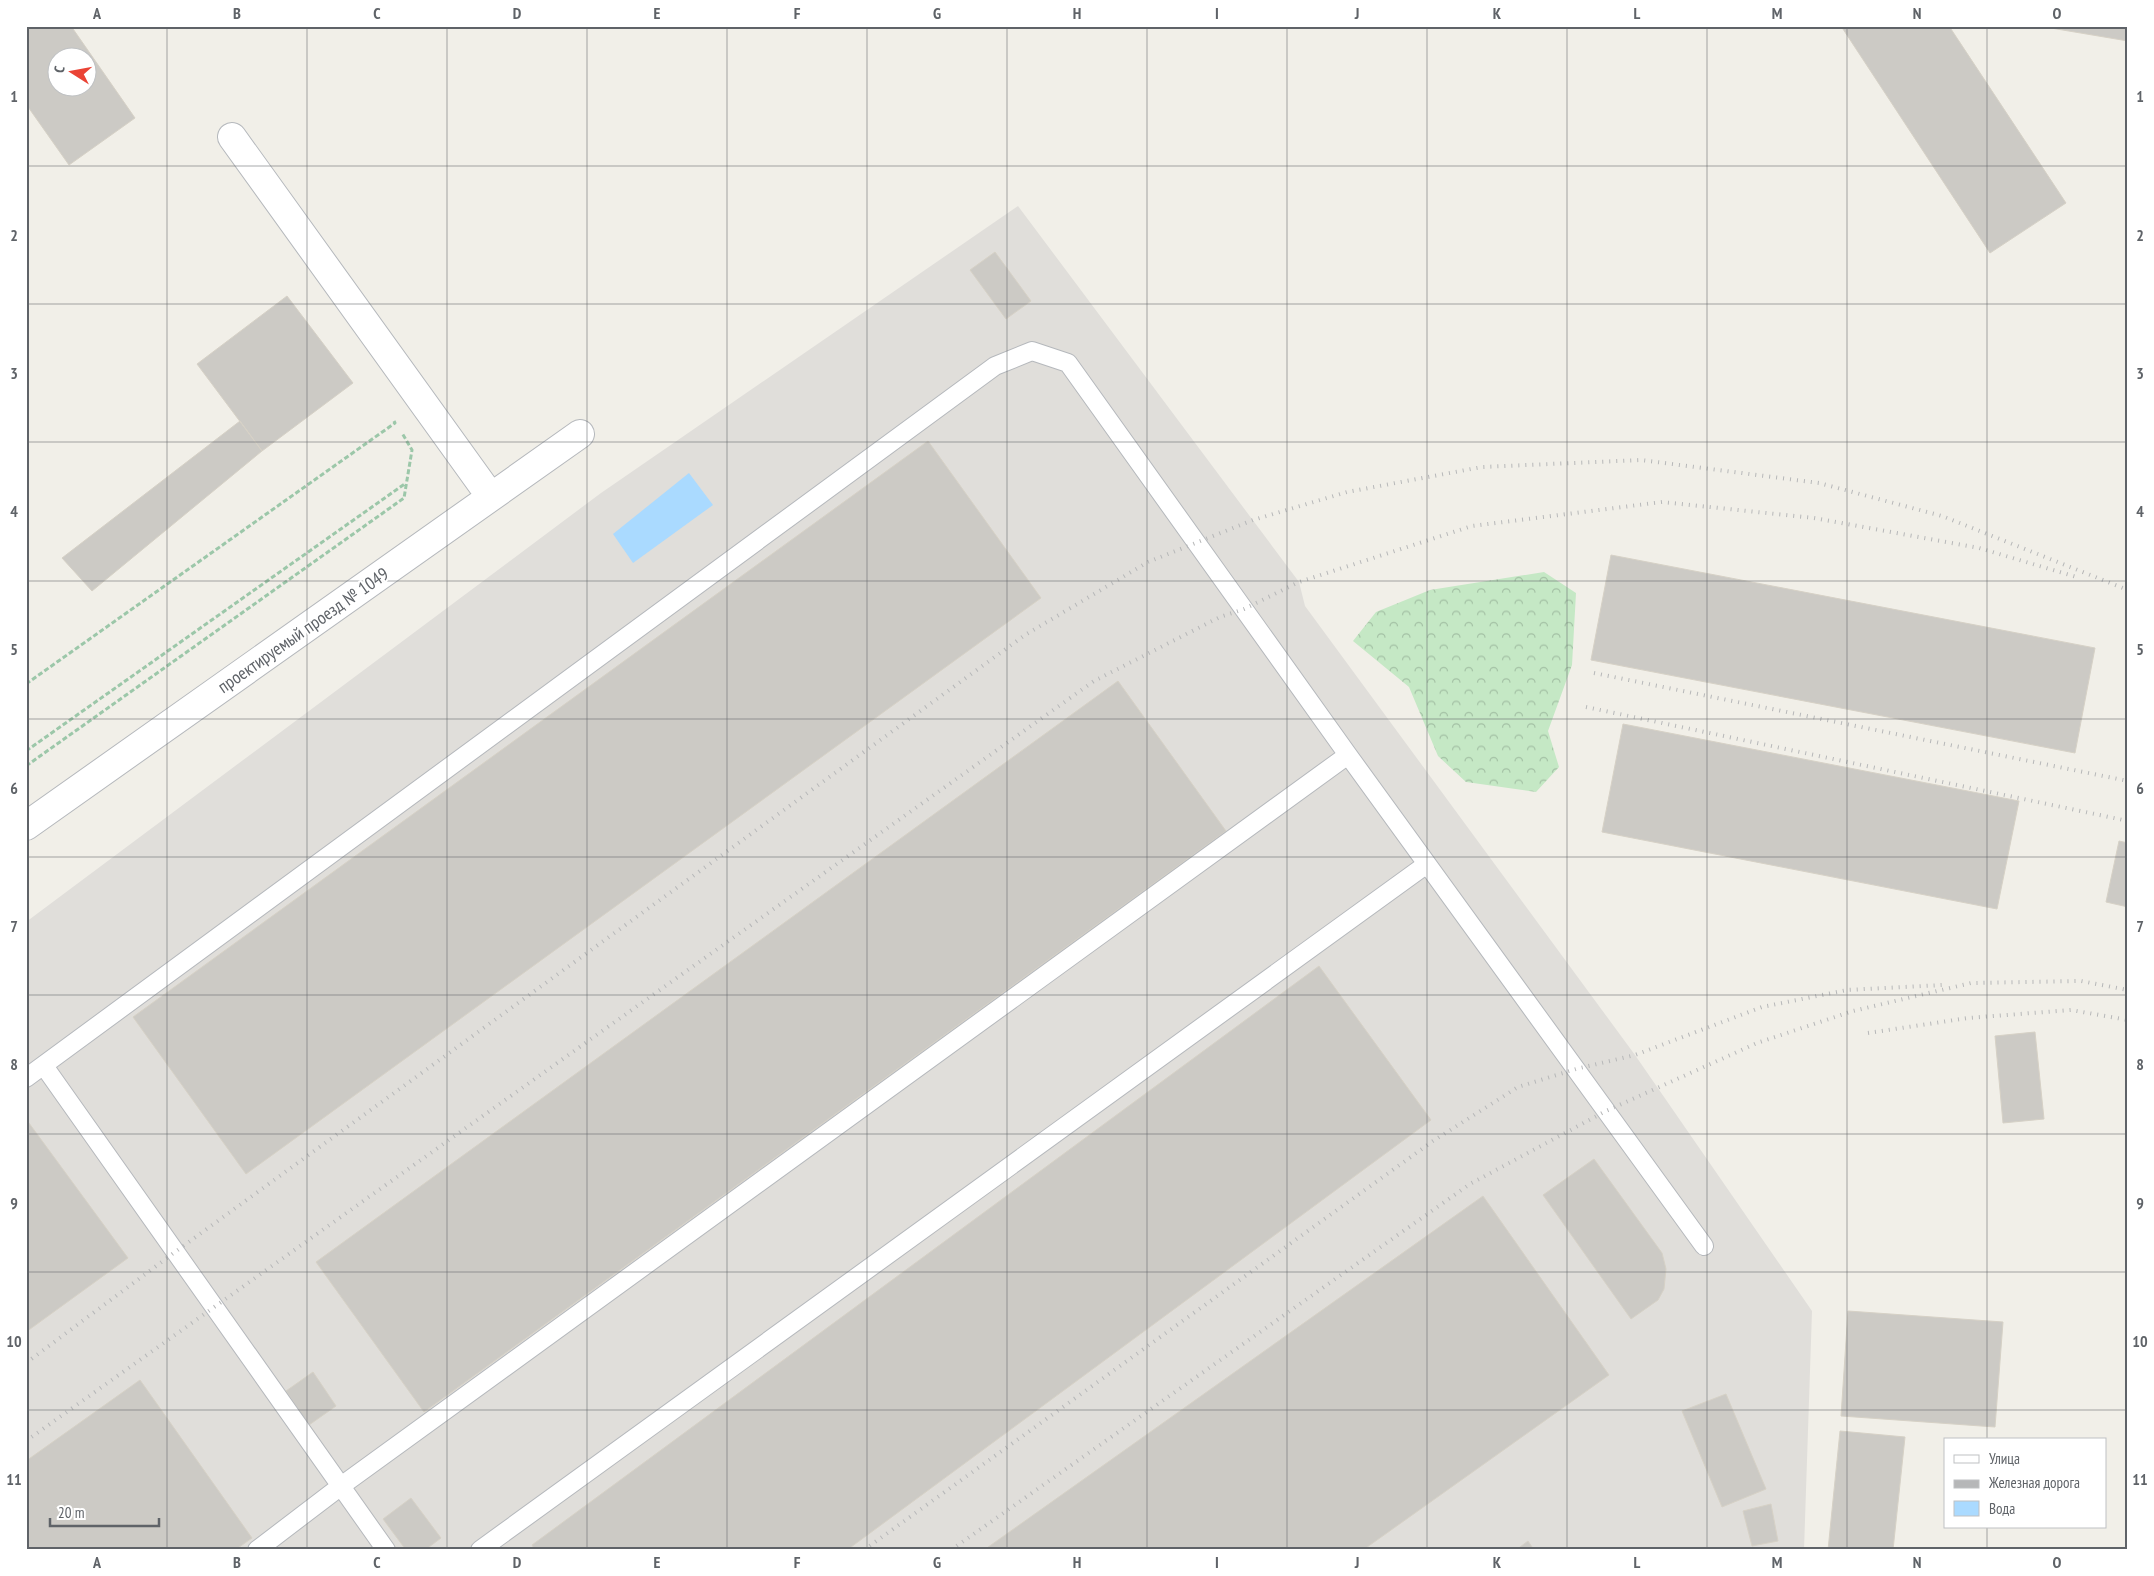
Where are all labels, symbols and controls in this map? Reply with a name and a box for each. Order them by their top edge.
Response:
text: A [92,3,102,23]
text: B [233,3,241,23]
text: C [373,3,381,23]
text: D [513,3,522,23]
text: E [654,3,661,23]
text: F [794,3,801,23]
text: G [933,3,941,23]
text: H [1073,3,1081,23]
text: I [1215,3,1219,23]
text: J [1354,3,1359,23]
text: K [1493,3,1502,23]
text: L [1634,3,1641,23]
text: M [1772,3,1782,23]
text: N [1913,3,1921,23]
text: O [2053,3,2062,23]
north arrow [48,48,98,98]
text: С [50,64,69,74]
text: 1 [10,86,18,106]
text: 1 [2136,86,2144,106]
text: 2 [10,225,18,245]
text: 2 [2136,225,2144,245]
text: 3 [10,363,18,383]
text: 3 [2136,363,2144,383]
text: 4 [10,501,18,521]
text: 4 [2136,501,2144,521]
street label: проектируемый проезд № 1049 [213,562,393,698]
text: 5 [10,639,18,659]
text: 5 [2136,639,2144,659]
text: 6 [10,778,18,798]
text: 6 [2136,778,2144,798]
text: 7 [10,916,18,936]
text: 7 [2136,916,2144,936]
text: 8 [10,1054,18,1074]
text: 8 [2136,1054,2144,1074]
text: 9 [10,1193,18,1213]
text: 9 [2136,1193,2144,1213]
text: 10 [6,1331,22,1351]
text: 10 [2132,1331,2148,1351]
legend [1944,1438,2106,1528]
text: Улица [1989,1449,2020,1468]
text: 11 [6,1469,22,1489]
text: 11 [2132,1469,2148,1489]
text: Железная дорога [1988,1473,2080,1492]
scale bar [50,1496,159,1528]
text: Вода [1989,1499,2015,1518]
text: 20 m [58,1503,84,1522]
text: A [92,1552,102,1572]
text: B [233,1552,241,1572]
text: C [373,1552,381,1572]
text: D [513,1552,522,1572]
text: E [654,1552,661,1572]
text: F [794,1552,801,1572]
text: G [933,1552,941,1572]
text: H [1073,1552,1081,1572]
text: I [1215,1552,1219,1572]
text: J [1354,1552,1359,1572]
text: K [1493,1552,1502,1572]
text: L [1634,1552,1641,1572]
text: M [1772,1552,1782,1572]
text: N [1913,1552,1921,1572]
text: O [2053,1552,2062,1572]

